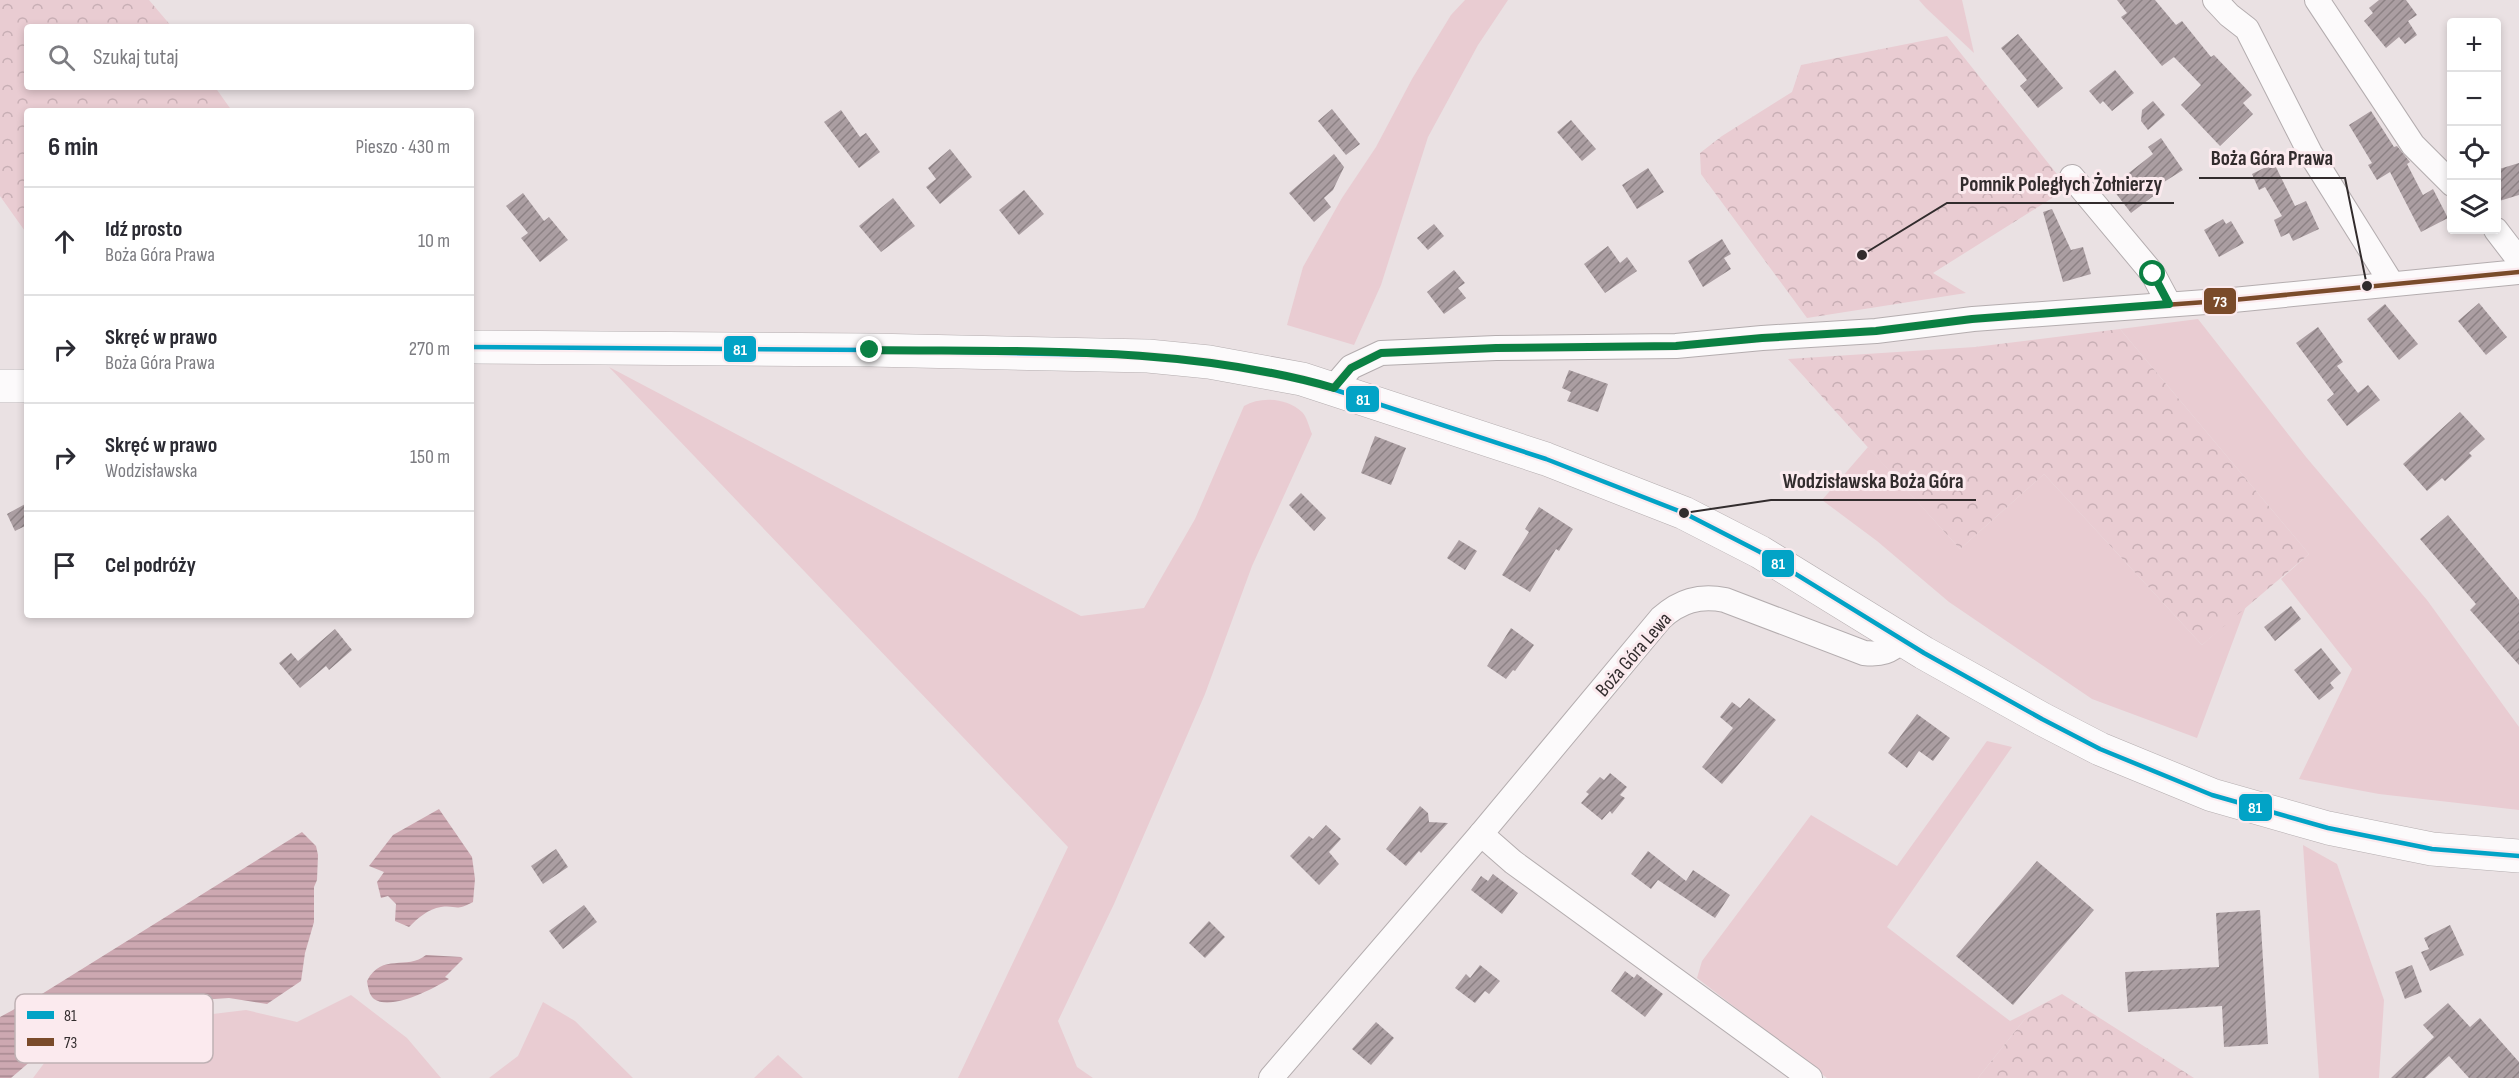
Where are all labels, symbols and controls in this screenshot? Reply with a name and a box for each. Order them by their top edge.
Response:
map controls [2447,18,2501,234]
button: + [2447,18,2501,72]
search box [24,24,474,90]
icon: search [45,41,78,74]
text: Szukaj tutaj [93,44,179,71]
button: − [2447,72,2501,126]
button: locate [2447,126,2501,180]
text: 6 min [48,132,98,163]
text: Pieszo · 430 m [356,135,450,159]
callout: Boża Góra Prawa [2199,139,2345,178]
text: Boża Góra Prawa [2211,146,2333,171]
callout: Pomnik Poległych Żołnierzy [1947,164,2174,203]
text: Pomnik Poległych Żołnierzy [1960,172,2162,197]
button: layers [2447,180,2501,234]
text: Idź prosto [105,216,182,243]
icon: ahead [48,225,81,258]
text: 10 m [418,229,450,253]
text: Boża Góra Prawa [105,243,215,267]
route start [2139,260,2165,286]
line badge: 73 [2203,287,2237,315]
text: 73 [2213,293,2227,312]
text: Skręć w prawo [105,324,217,351]
icon: right [48,333,81,366]
line badge: 81 [723,335,757,363]
route end [856,336,882,362]
text: 270 m [409,337,450,361]
text: 81 [733,341,748,360]
text: Boża Góra Prawa [105,351,215,375]
line badge: 81 [1345,385,1380,413]
text: 81 [1356,391,1371,410]
text: Skręć w prawo [105,432,217,459]
icon: right [48,441,81,474]
text: 150 m [410,445,450,469]
text: Wodzisławska [105,459,197,483]
callout: Wodzisławska Boża Góra [1771,461,1976,500]
text: Wodzisławska Boża Góra [1783,469,1964,494]
icon: arrive [48,549,81,582]
line badge: 81 [1761,549,1795,578]
text: Cel podróży [105,552,196,579]
text: 81 [1771,555,1786,574]
street label: Boża Góra Lewa [1591,608,1677,702]
line badge: 81 [2238,793,2273,822]
text: 81 [2248,799,2263,818]
legend [15,994,213,1063]
text: 81 [64,1007,77,1026]
text: 73 [64,1034,77,1053]

